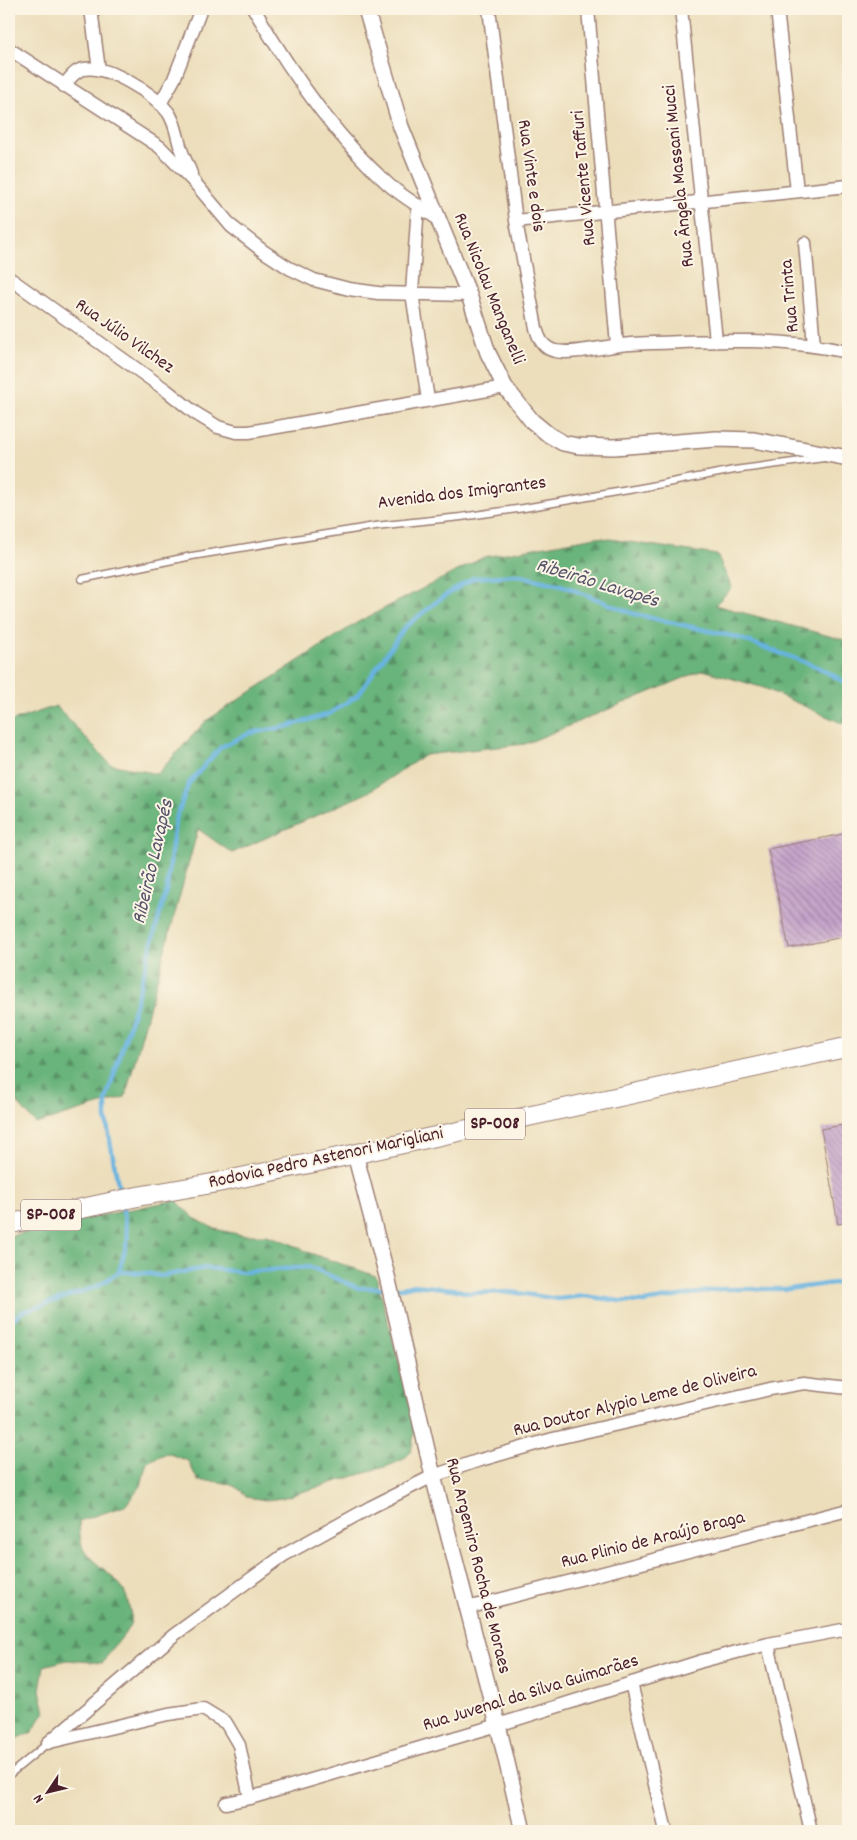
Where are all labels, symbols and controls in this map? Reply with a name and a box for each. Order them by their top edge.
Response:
street label: Rua Ângela Massani Mucci [657,83,703,269]
street label: Rua Vicente Taffuri [566,109,604,247]
street label: Rua Vinte e dois [509,118,551,234]
street label: Rua Nicolau Manganelli [445,209,531,369]
street label: Rua Trinta [774,257,808,334]
street label: Rua Júlio Vilchez [69,293,179,381]
street label: Avenida dos Imigrantes [376,470,548,518]
water label: Ribeirão Lavapés [532,552,662,616]
water label: Ribeirão Lavapés [126,796,182,927]
road number: SP-008 [465,1108,525,1140]
street label: Rodovia Pedro Astenori Marigliani [206,1121,446,1197]
road number: SP-008 [21,1200,81,1230]
street label: Rua Doutor Alypio Leme de Oliveira [511,1358,761,1445]
street label: Rua Argemiro Rocha de Moraes [437,1455,517,1677]
street label: Rua Plinio de Araújo Braga [558,1505,749,1577]
street label: Rua Juvenal da Silva Guimarães [420,1648,642,1740]
north arrow [22,1768,72,1818]
text: N [29,1790,49,1807]

